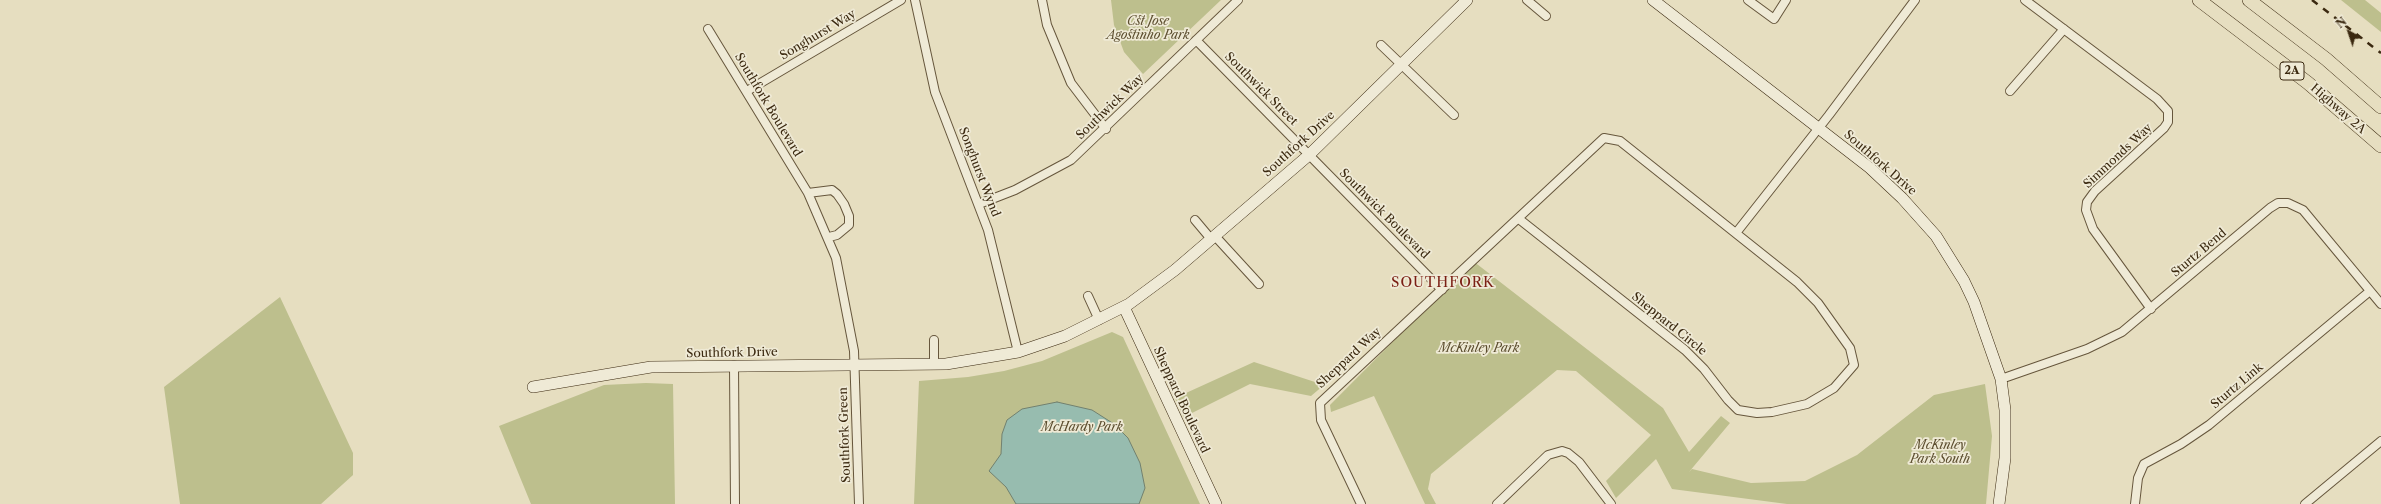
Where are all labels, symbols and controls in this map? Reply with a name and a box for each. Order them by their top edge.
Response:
street label: Songhurst Way [778,7,858,63]
north arrow [2329,12,2369,52]
text: N [2333,14,2349,31]
park label: Cst Jose Agostinho Park [1106,15,1190,43]
street label: Southwick Street [1221,49,1301,129]
street label: Southfork Boulevard [731,51,805,159]
road number: 2A [2280,62,2304,80]
street label: Southwick Way [1073,71,1147,143]
street label: Highway 2A [2307,81,2369,137]
street label: Southfork Drive [1260,108,1338,180]
street label: Simmonds Way [2081,121,2155,191]
street label: Songhurst Wynd [955,125,1003,219]
street label: Southfork Drive [1841,128,1919,198]
street label: Southwick Boulevard [1336,166,1432,262]
street label: Sturtz Bend [2169,226,2229,280]
district label: SOUTHFORK [1391,275,1495,291]
street label: Sheppard Circle [1629,289,1709,359]
street label: Sheppard Way [1314,325,1384,391]
park label: McKinley Park [1439,342,1519,356]
street label: Sheppard Boulevard [1150,344,1212,456]
street label: Southfork Drive [686,345,778,361]
street label: Sturtz Link [2208,360,2266,412]
street label: Southfork Green [836,387,854,483]
park label: McHardy Park [1041,421,1123,435]
park label: McKinley Park South [1910,439,1970,467]

